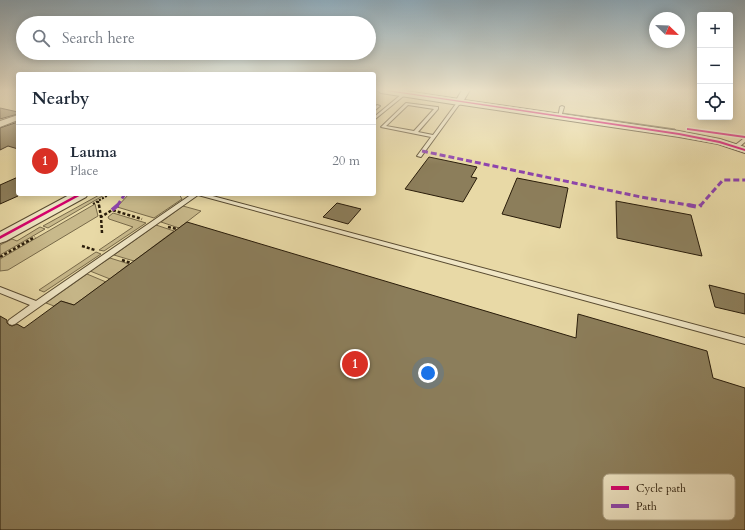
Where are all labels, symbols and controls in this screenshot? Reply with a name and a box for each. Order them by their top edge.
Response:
north arrow [649,12,685,48]
map controls [697,12,733,120]
button: + [697,12,733,48]
search box [16,16,376,60]
icon: search [30,27,52,49]
text: Search here [62,28,135,48]
button: − [697,48,733,84]
button: locate [697,84,733,120]
text: Nearby [32,87,89,110]
text: Lauma [70,142,117,162]
text: 1 [42,152,48,170]
text: 20 m [332,152,360,170]
text: Place [70,162,98,180]
pin: 1 [342,349,368,379]
your location [418,363,438,383]
legend [603,474,735,520]
text: Cycle path [636,481,686,496]
text: Path [636,499,657,514]

